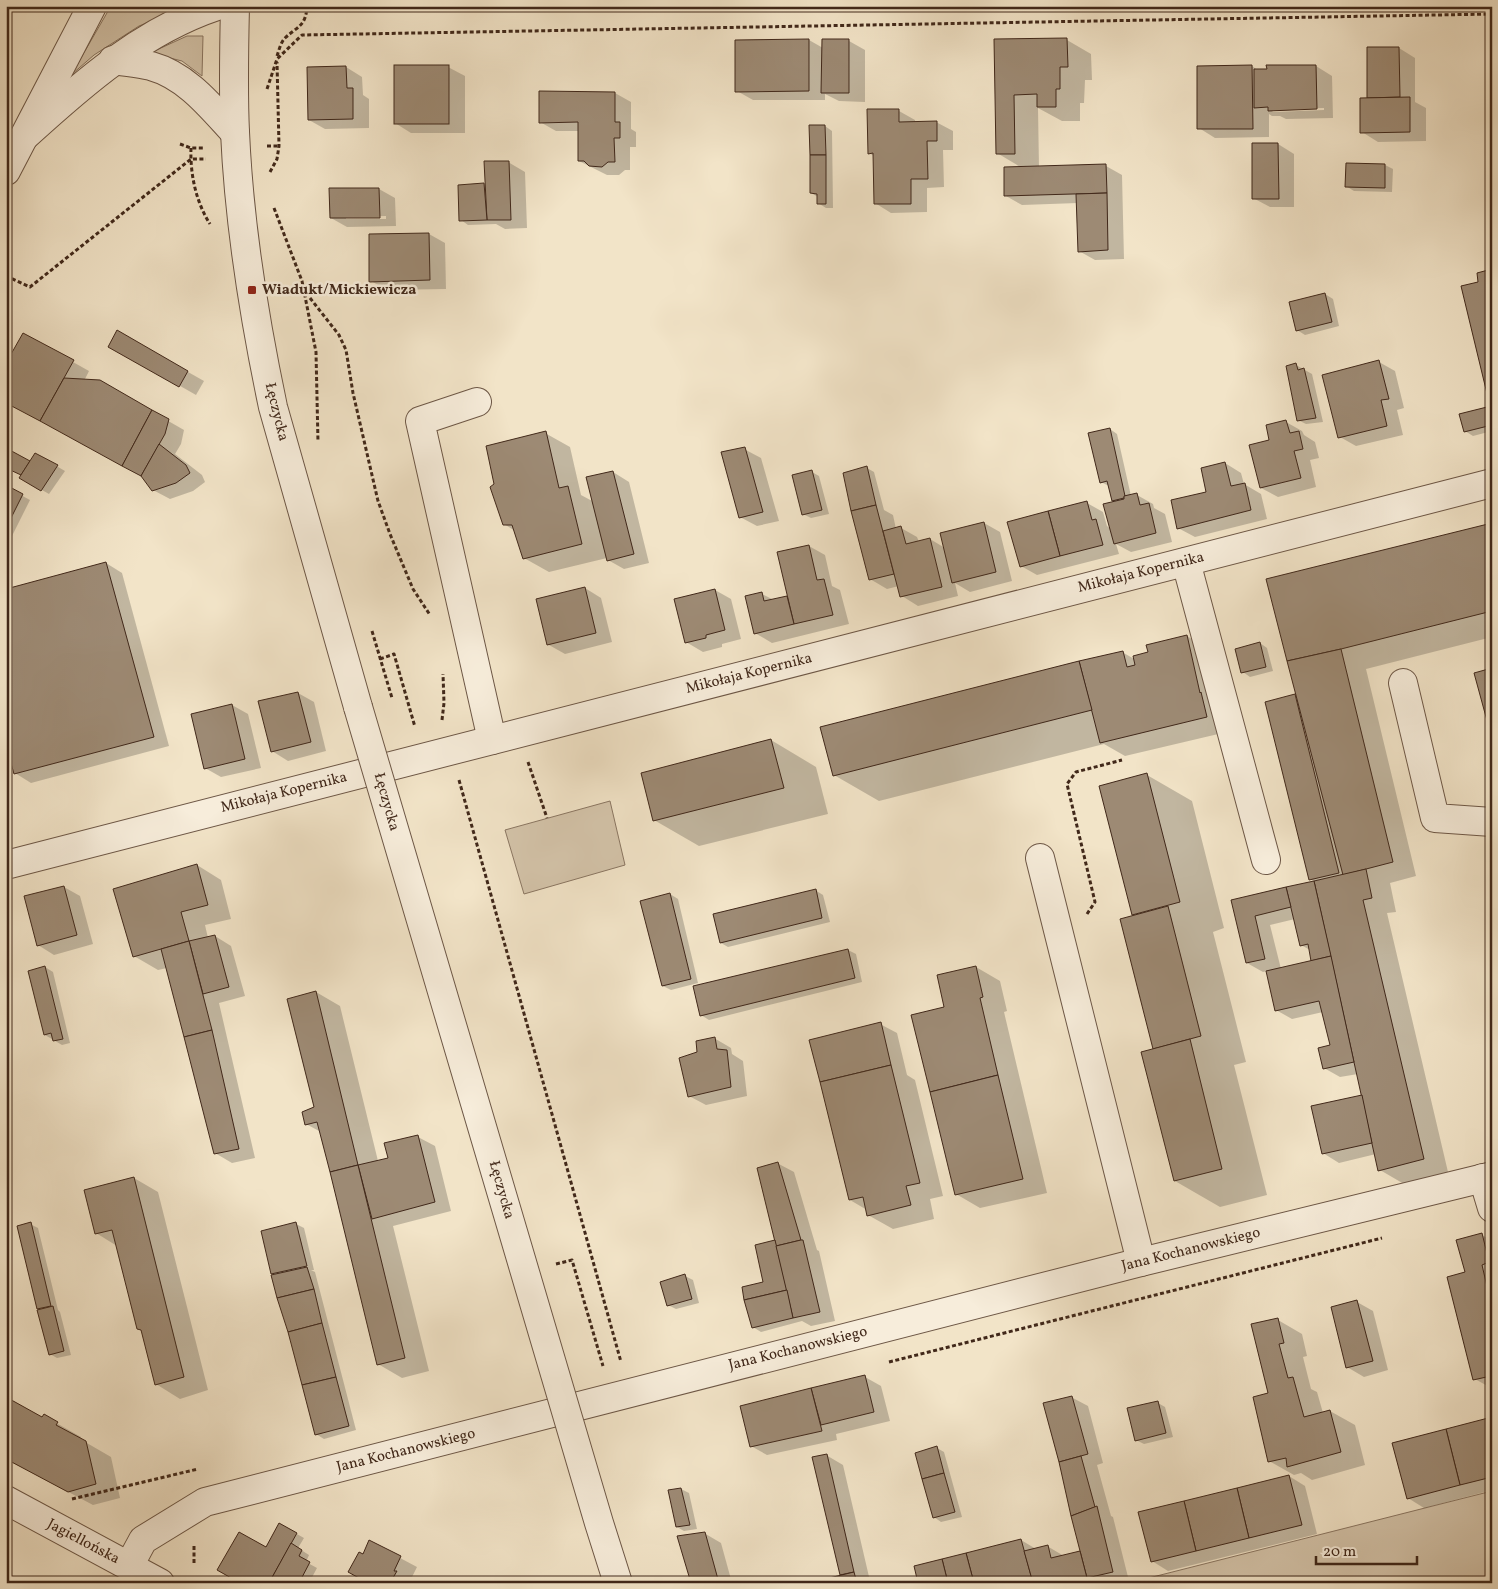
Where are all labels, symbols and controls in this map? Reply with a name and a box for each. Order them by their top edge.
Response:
place label: Wiadukt/Mickiewicza [262,280,416,301]
marker: Wiadukt/Mickiewicza [246,284,258,296]
street label: Łęczycka [259,381,293,443]
street label: Mikołaja Kopernika [1076,547,1206,599]
street label: Mikołaja Kopernika [684,648,814,700]
street label: Mikołaja Kopernika [219,767,349,819]
street label: Łęczycka [368,770,404,834]
street label: Łęczycka [483,1158,519,1222]
street label: Jana Kochanowskiego [1119,1223,1263,1277]
street label: Jana Kochanowskiego [726,1322,870,1376]
street label: Jana Kochanowskiego [334,1424,478,1478]
street label: Jagiellońska [43,1514,123,1570]
scale bar [1316,1534,1417,1566]
text: 20 m [1323,1542,1356,1563]

